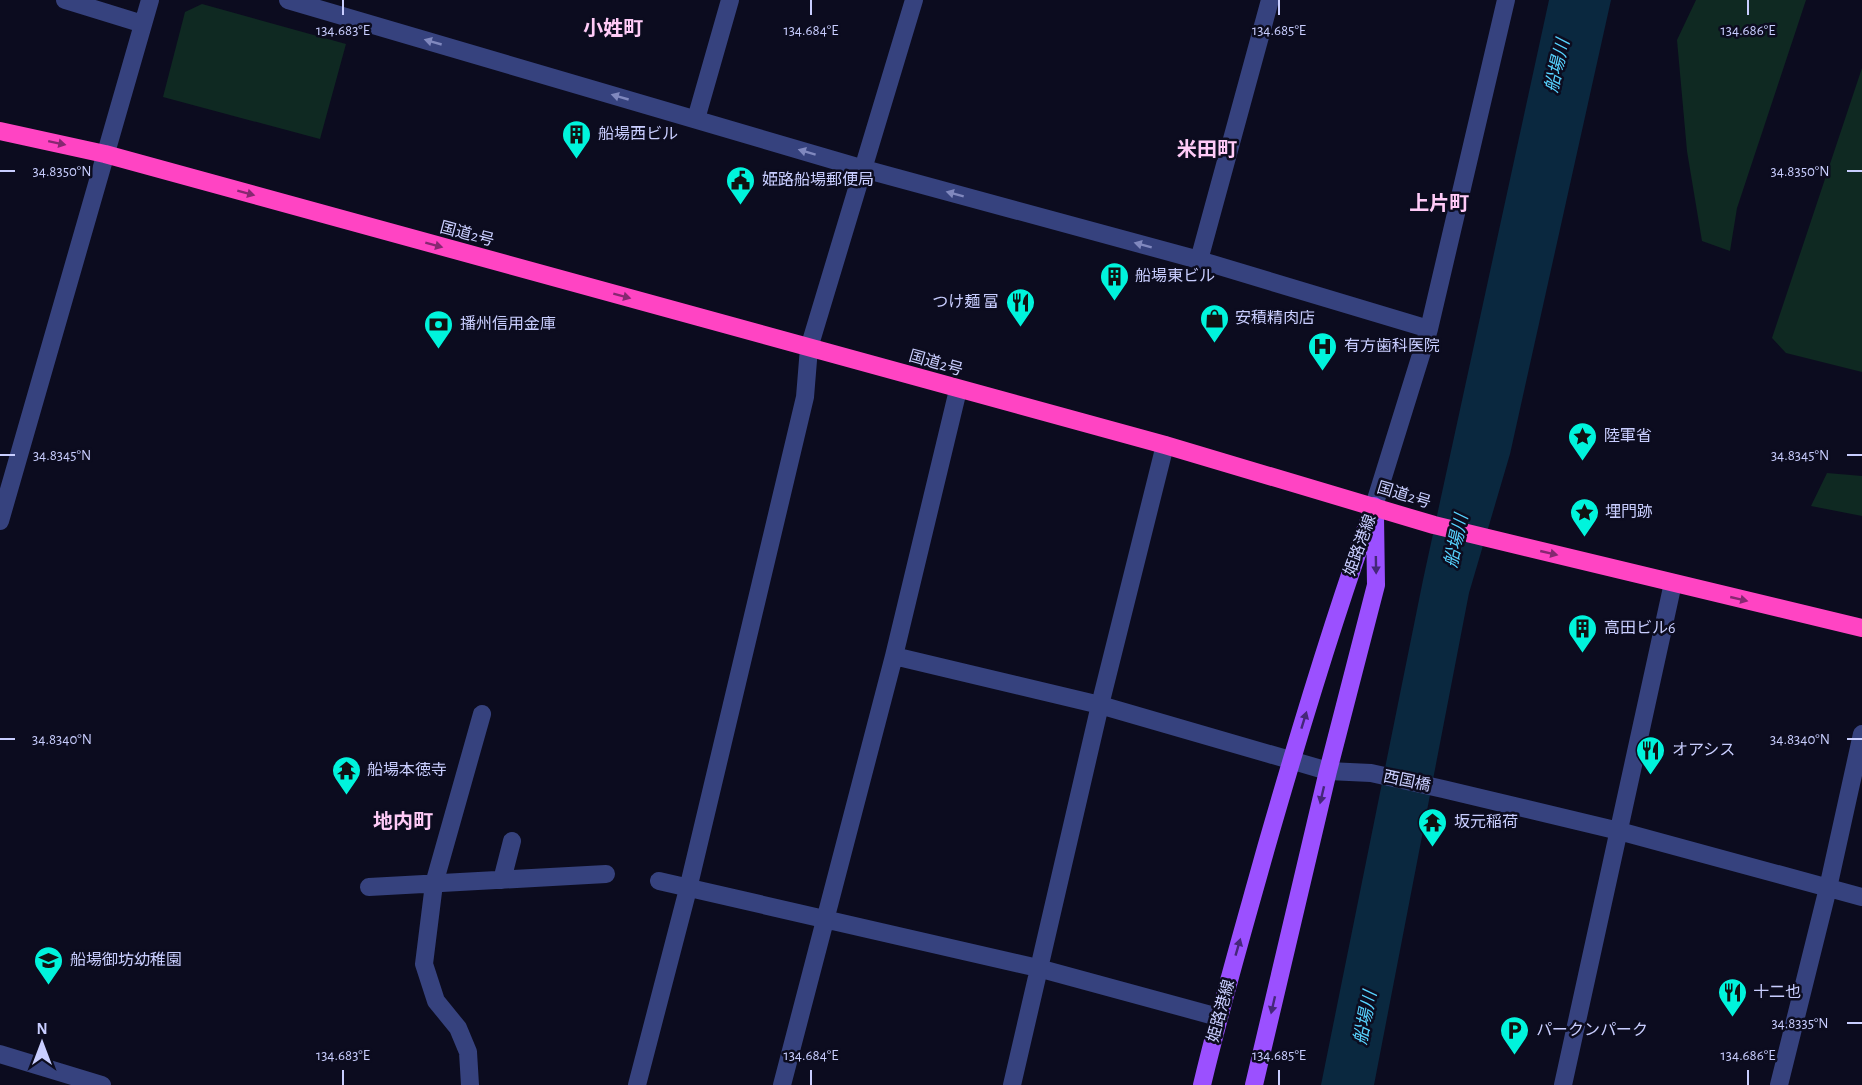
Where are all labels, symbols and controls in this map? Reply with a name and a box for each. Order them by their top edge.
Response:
district label: 小姓町 [583,17,643,39]
text: 134.683°E [316,23,370,38]
text: 134.684°E [784,23,839,38]
text: 134.685°E [1252,23,1306,38]
text: 134.686°E [1721,23,1775,38]
water label: 船場川 [1541,35,1573,94]
one-way arrow [424,37,442,46]
one-way arrow [611,92,629,101]
building icon: 船場西ビル [561,118,593,160]
place label: 船場西ビル [598,125,678,142]
one-way arrow [48,139,66,149]
district label: 米田町 [1177,139,1237,160]
one-way arrow [798,147,816,156]
text: 34.8350°N [33,164,91,179]
public building icon: 姫路船場郵便局 [725,164,757,206]
text: 34.8350°N [1771,164,1829,179]
place label: 姫路船場郵便局 [762,171,874,188]
one-way arrow [237,188,255,198]
one-way arrow [946,188,964,198]
district label: 上片町 [1409,193,1469,214]
street label: 国道2号 [438,218,496,249]
one-way arrow [1134,239,1152,249]
one-way arrow [425,240,443,250]
building icon: 船場東ビル [1098,260,1130,302]
place label: 船場東ビル [1135,267,1215,284]
restaurant icon: つけ麺 富 [1004,286,1036,328]
one-way arrow [613,292,631,302]
place label: つけ麺 富 [932,294,999,310]
shop icon: 安積精肉店 [1198,302,1230,344]
bank icon: 播州信用金庫 [423,308,455,350]
place label: 安積精肉店 [1235,309,1315,326]
place label: 播州信用金庫 [460,315,556,332]
hospital icon: 有方歯科医院 [1307,330,1339,372]
place label: 有方歯科医院 [1344,337,1440,354]
street label: 国道2号 [907,347,965,378]
place icon: 陸軍省 [1567,420,1599,462]
place label: 陸軍省 [1604,427,1652,444]
text: 34.8345°N [33,448,91,463]
text: 34.8345°N [1771,448,1829,463]
street label: 国道2号 [1375,478,1433,511]
place icon: 埋門跡 [1568,496,1600,538]
place label: 埋門跡 [1605,504,1653,520]
water label: 船場川 [1441,510,1472,569]
street label: 姫路港線 [1341,512,1378,578]
one-way arrow [1540,549,1558,559]
one-way arrow [1371,555,1381,574]
one-way arrow [1729,594,1748,604]
building icon: 高田ビル6 [1567,612,1599,654]
place label: 高田ビル6 [1604,619,1676,636]
one-way arrow [1300,711,1309,729]
text: 34.8340°N [32,732,92,747]
text: 34.8340°N [1770,732,1830,747]
restaurant icon: オアシス [1635,734,1667,776]
place label: オアシス [1672,742,1735,758]
temple icon: 船場本徳寺 [330,754,362,796]
place label: 船場本徳寺 [367,761,447,778]
street label: 西国橋 [1382,767,1432,794]
one-way arrow [1317,786,1327,804]
temple icon: 坂元稲荷 [1417,806,1449,848]
district label: 地内町 [373,811,433,832]
place label: 坂元稲荷 [1454,813,1518,830]
one-way arrow [1234,938,1243,956]
school or university icon: 船場御坊幼稚園 [33,944,65,986]
place label: 船場御坊幼稚園 [70,951,182,968]
restaurant icon: 十二也 [1716,976,1748,1018]
street label: 姫路港線 [1204,978,1237,1044]
place label: 十二也 [1753,984,1801,1000]
water label: 船場川 [1350,987,1380,1046]
one-way arrow [1268,996,1277,1015]
north arrow [12,1013,72,1073]
parking icon: パークンパーク [1499,1014,1531,1056]
text: 34.8335°N [1771,1016,1829,1031]
text: N [36,1021,48,1037]
place label: パークンパーク [1536,1022,1648,1038]
text: 134.683°E [316,1048,370,1063]
text: 134.684°E [784,1048,839,1063]
text: 134.685°E [1252,1048,1306,1063]
text: 134.686°E [1721,1048,1775,1063]

